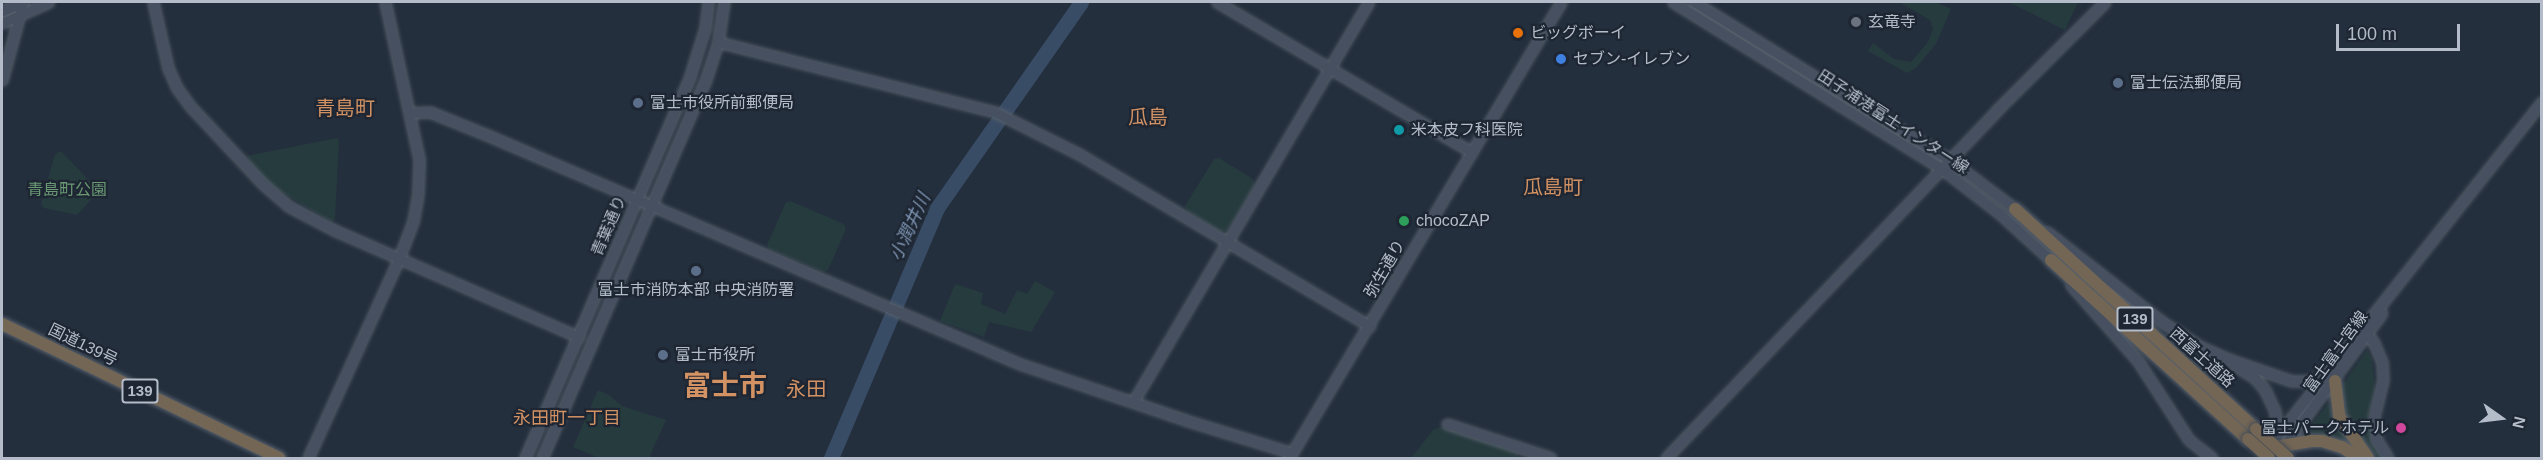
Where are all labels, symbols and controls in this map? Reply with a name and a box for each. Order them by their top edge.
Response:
place label: 玄竜寺 [1868,12,1916,32]
scale bar [2339,12,2464,50]
marker: 玄竜寺 [1849,15,1863,29]
place label: ビッグボーイ [1530,23,1626,43]
text: 100 m [2347,24,2397,44]
marker: ビッグボーイ [1511,26,1525,40]
place label: セブン-イレブン [1573,49,1690,69]
marker: セブン-イレブン [1554,52,1568,66]
street label: 田子浦港富士インター線 [1814,66,1972,178]
place label: 富士伝法郵便局 [2130,73,2242,93]
marker: 富士伝法郵便局 [2111,76,2125,90]
place label: 富士市役所前郵便局 [650,93,794,113]
district label: 青島町 [315,96,375,120]
marker: 富士市役所前郵便局 [631,96,645,110]
district label: 瓜島 [1128,105,1168,129]
place label: 米本皮フ科医院 [1411,120,1523,140]
marker: 米本皮フ科医院 [1392,123,1406,137]
district label: 瓜島町 [1523,175,1583,199]
park label: 青島町公園 [27,180,107,200]
water label: 小潤井川 [885,190,935,264]
street label: 青葉通り [588,193,630,259]
place label: chocoZAP [1416,211,1490,231]
marker: chocoZAP [1397,214,1411,228]
street label: 弥生通り [1361,236,1409,302]
marker: 富士市消防本部 中央消防署 [689,264,703,278]
place label: 富士市消防本部 中央消防署 [598,280,794,300]
road number: 139 [2116,307,2154,331]
street label: 富士富士宮線 [2300,308,2372,396]
street label: 国道139号 [45,320,121,370]
street label: 西富士道路 [2166,324,2238,392]
place label: 富士市役所 [675,345,755,365]
marker: 富士市役所 [656,348,670,362]
district label: 富士市 [683,369,767,403]
district label: 永田 [786,377,826,401]
road number: 139 [120,379,160,403]
north arrow [2471,388,2531,448]
district label: 永田町一丁目 [513,407,621,429]
text: N [2509,415,2529,430]
place label: 富士パークホテル [2261,418,2389,438]
marker: 富士パークホテル [2394,421,2408,435]

